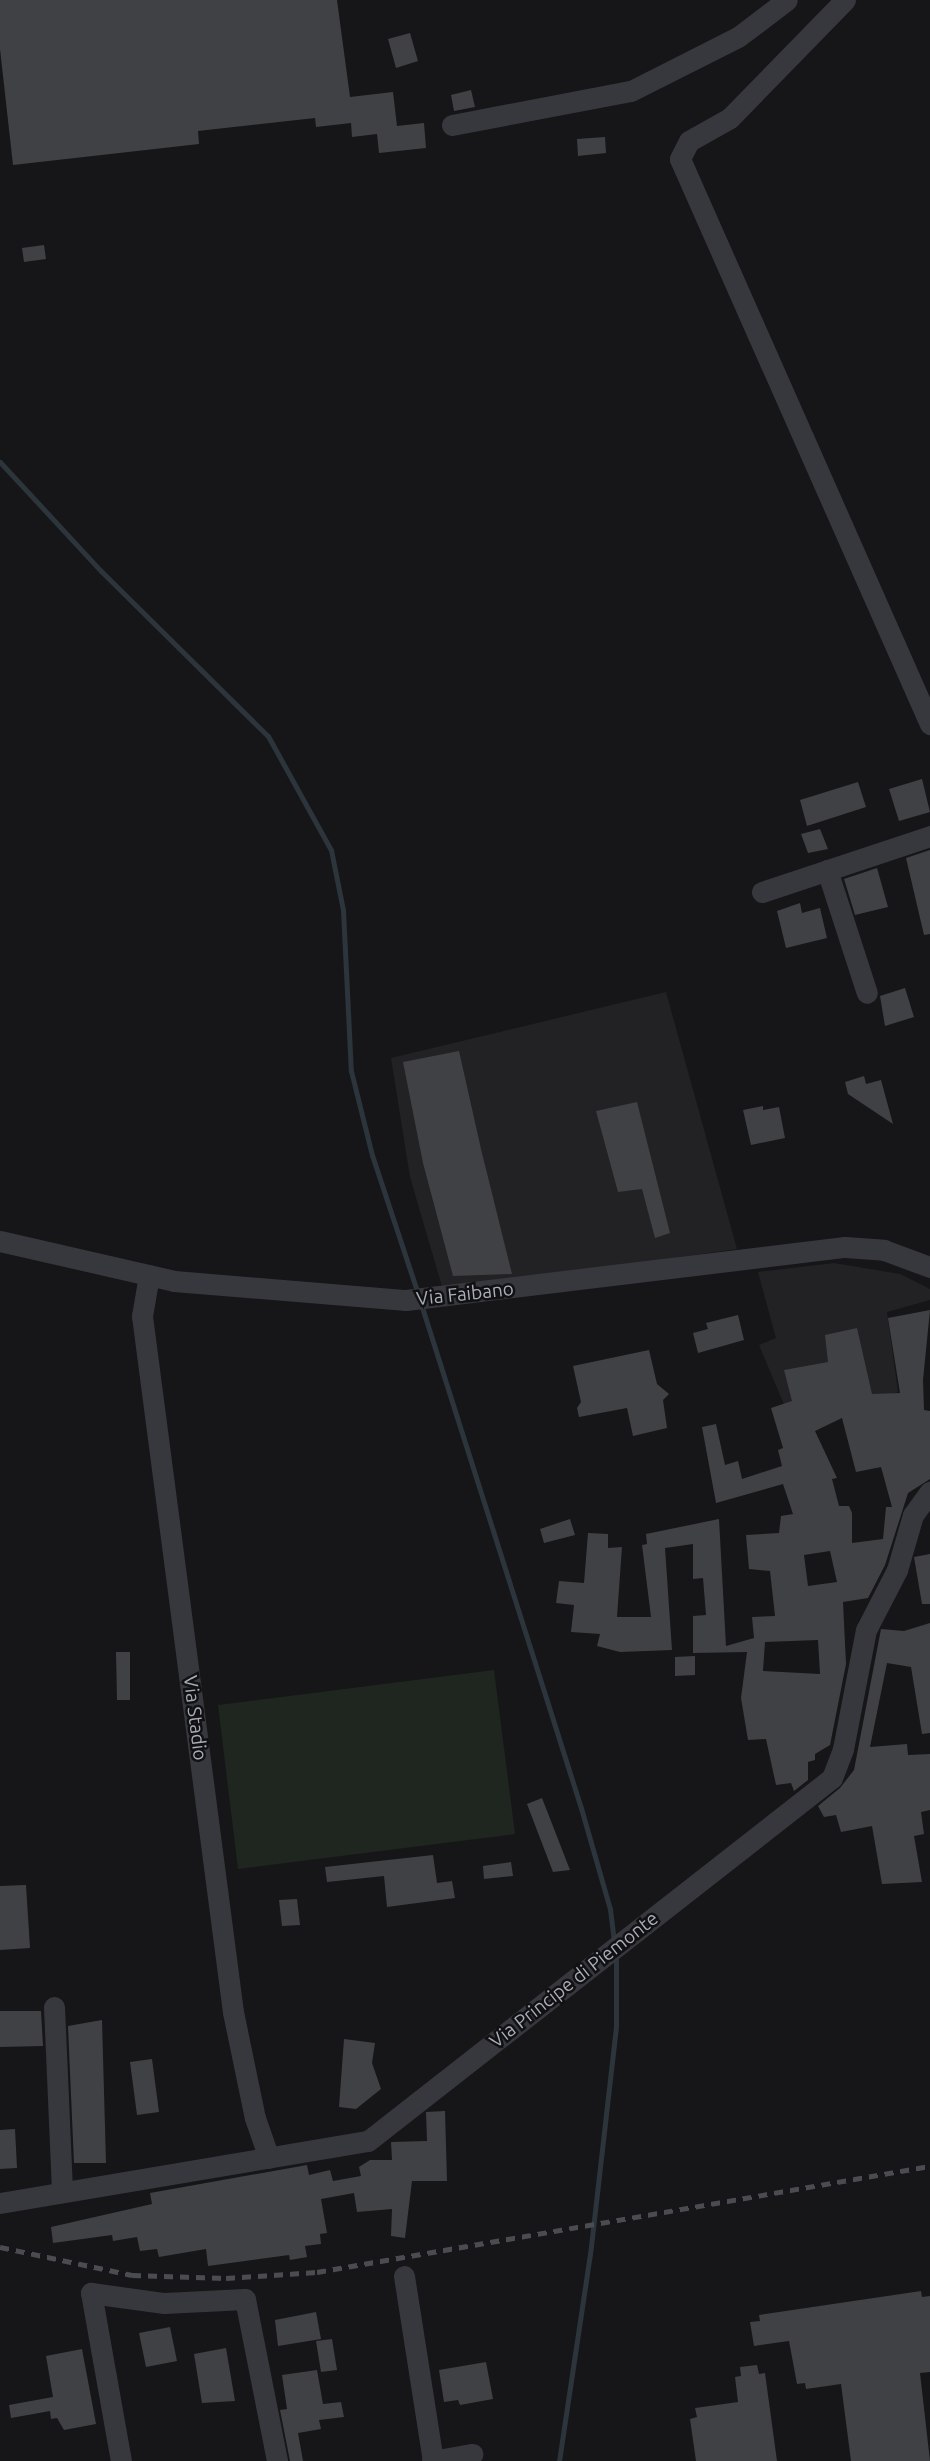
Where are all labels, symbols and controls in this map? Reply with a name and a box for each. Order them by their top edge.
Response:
street label: Via Faibano [415,1278,515,1310]
street label: Via Stadio [178,1674,212,1762]
street label: Via Principe di Piemonte [485,1907,663,2053]

